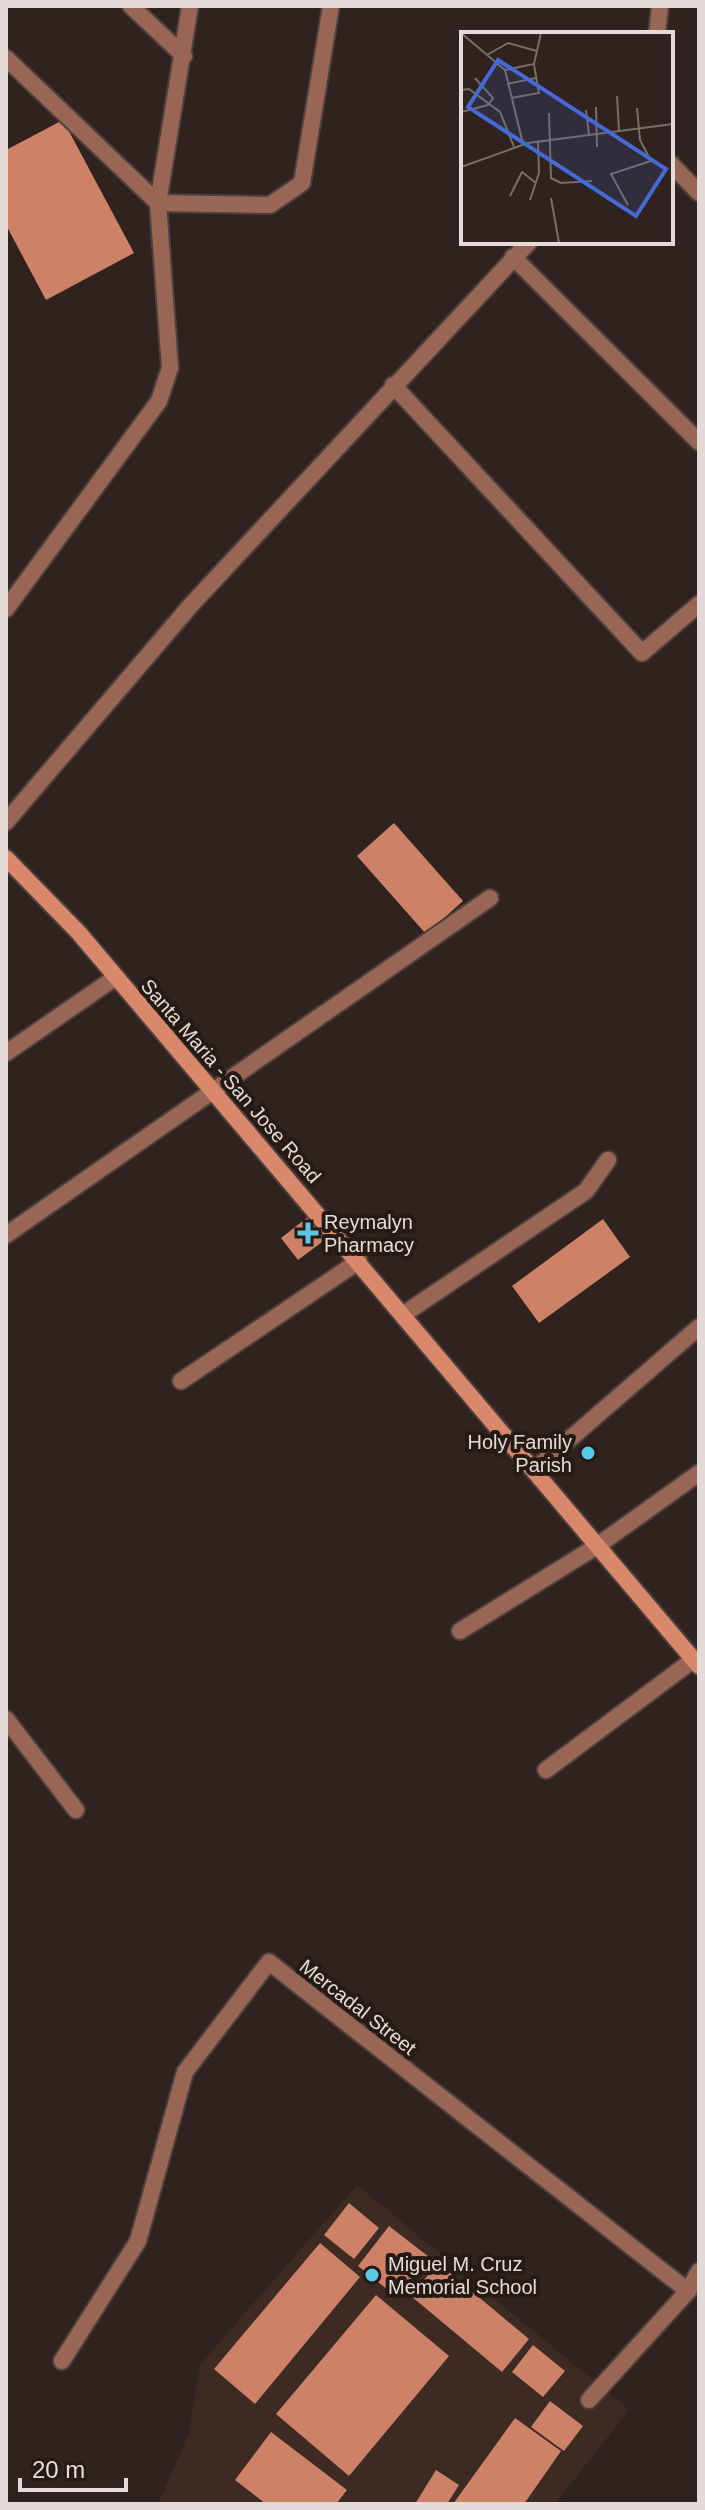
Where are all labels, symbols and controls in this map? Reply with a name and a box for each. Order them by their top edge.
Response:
inset map [461,32,673,244]
street label: Santa Maria - San Jose Road [137,975,325,1187]
place label: Reymalyn Pharmacy [324,1211,414,1256]
marker: Reymalyn Pharmacy [299,1224,317,1242]
place label: Holy Family Parish [468,1431,572,1476]
marker: Holy Family Parish [579,1444,597,1462]
street label: Mercadal Street [296,1955,421,2059]
place label: Miguel M. Cruz Memorial School [388,2253,537,2298]
marker: Miguel M. Cruz Memorial School [363,2266,381,2284]
scale bar [20,2442,126,2492]
text: 20 m [32,2456,85,2483]

